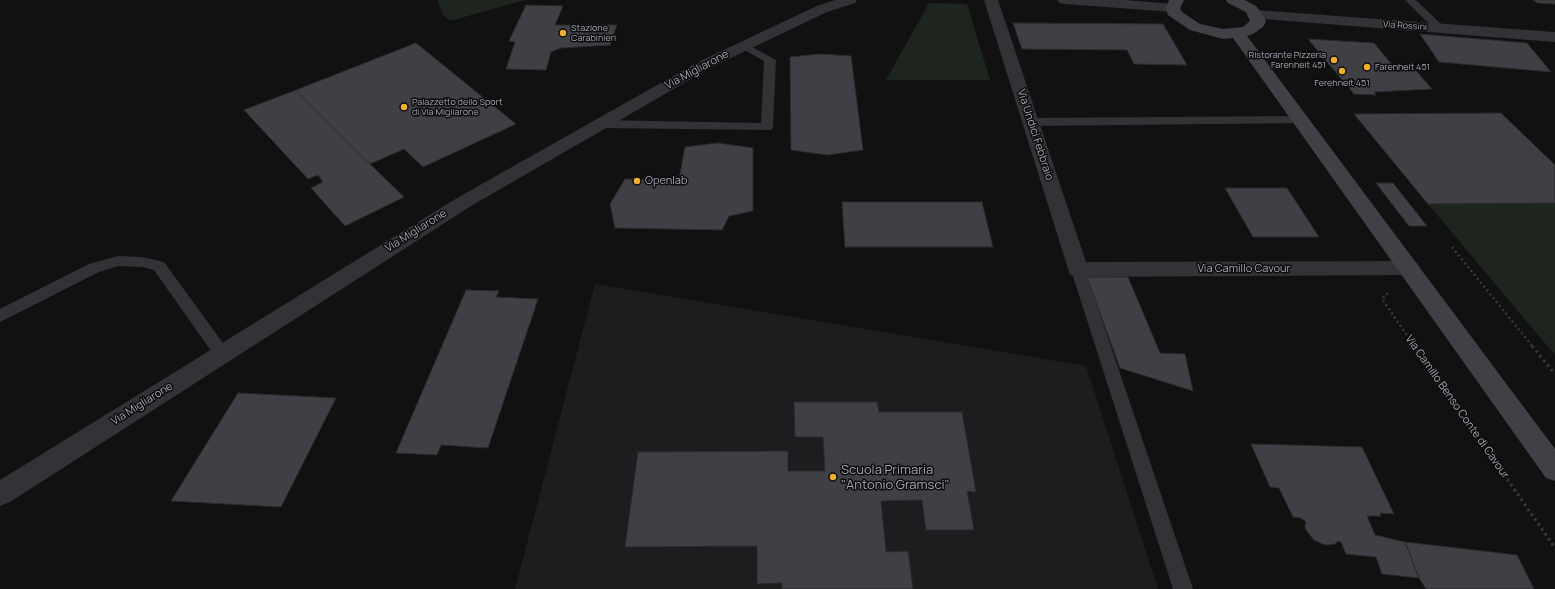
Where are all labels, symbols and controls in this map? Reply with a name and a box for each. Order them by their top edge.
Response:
street label: Via Rossini [1383,19,1427,33]
place label: Stazione Carabinieri [571,23,616,44]
marker: Stazione Carabinieri [558,28,568,38]
street label: Via Migliarone [663,48,731,92]
place label: Ristorante Pizzeria Farenheit 451 [1249,50,1326,71]
marker: Ristorante Pizzeria Farenheit 451 [1329,55,1339,65]
marker: Farenheit 451 [1362,62,1372,72]
place label: Farenheit 451 [1375,62,1430,72]
marker: Ferehneit 451 [1337,66,1347,76]
place label: Ferehneit 451 [1314,78,1370,88]
street label: Via Undici Febbraio [1014,88,1056,182]
place label: Palazzetto dello Sport di Via Migliarone [412,97,503,118]
marker: Palazzetto dello Sport di Via Migliarone [399,102,409,112]
place label: Openlab [645,174,687,188]
marker: Openlab [632,176,642,186]
street label: Via Migliarone [383,207,449,255]
street label: Via Camillo Cavour [1197,262,1291,276]
street label: Via Camillo Benso Conte di Cavour [1402,333,1512,481]
street label: Via Migliarone [109,380,175,428]
place label: Scuola Primaria "Antonio Gramsci" [841,462,950,493]
marker: Scuola Primaria "Antonio Gramsci" [828,472,838,482]

